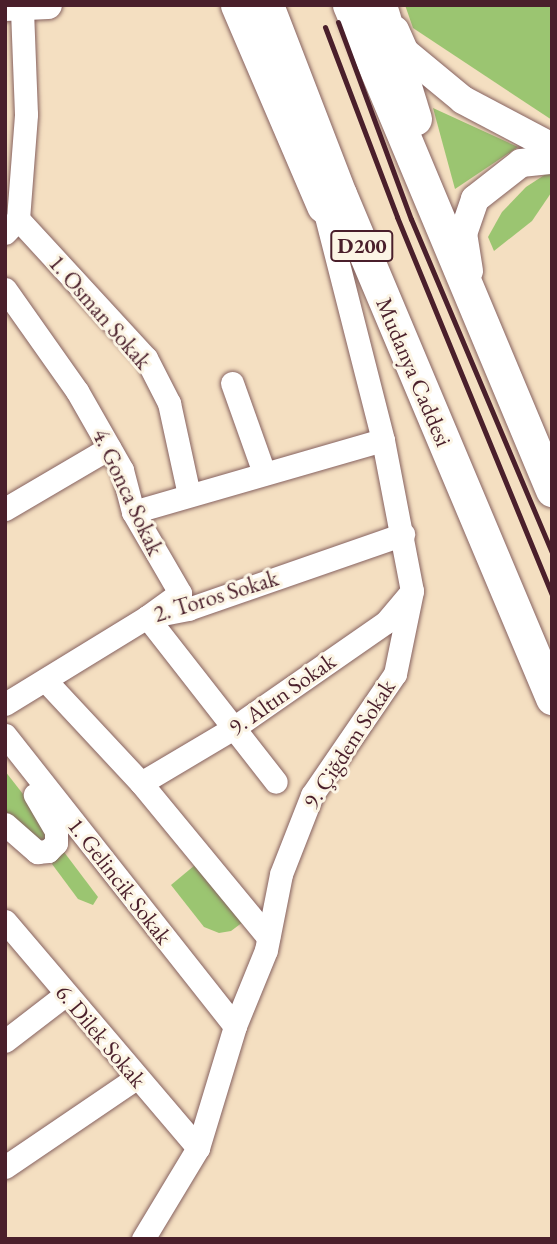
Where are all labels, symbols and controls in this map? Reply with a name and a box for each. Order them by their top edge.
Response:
road number: D200 [329,229,395,264]
street label: 1. Osman Sokak [43,249,157,375]
street label: Mudanya Caddesi [370,293,458,451]
street label: 4. Gonca Sokak [87,424,169,560]
street label: 2. Toros Sokak [150,564,282,628]
street label: 9. Altın Sokak [223,647,341,741]
street label: 9. Çiğdem Sokak [297,674,401,814]
street label: 1. Gelincik Sokak [62,812,178,950]
street label: 6. Dilek Sokak [50,979,152,1093]

